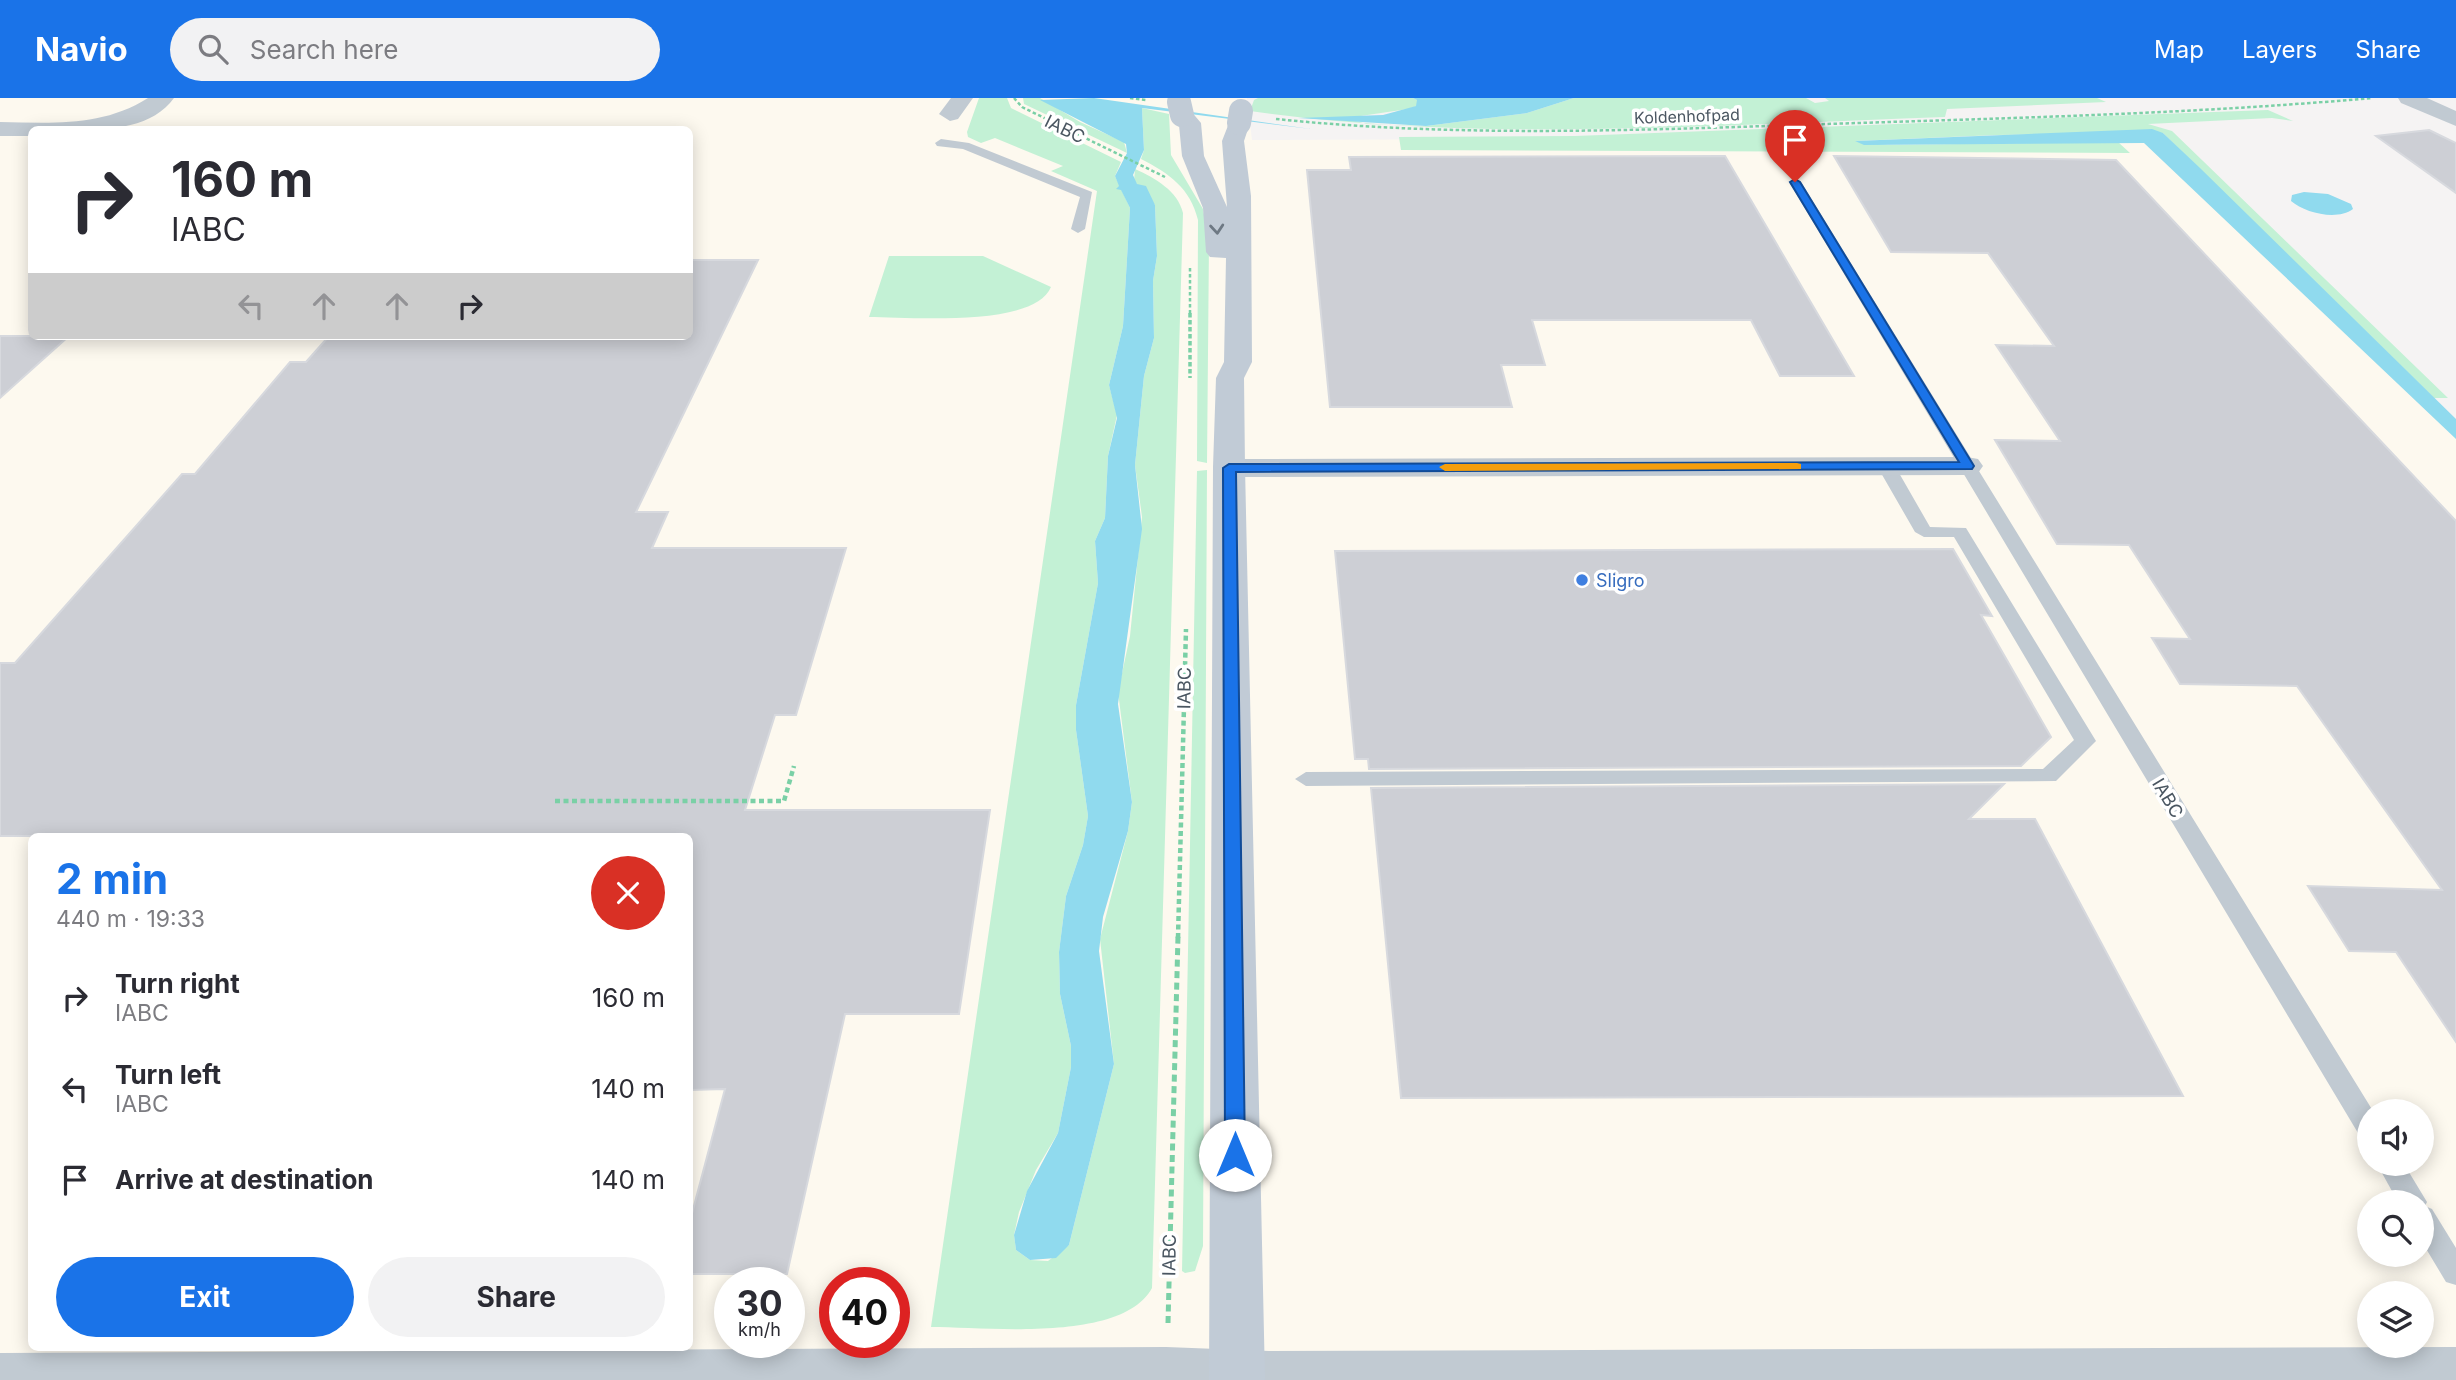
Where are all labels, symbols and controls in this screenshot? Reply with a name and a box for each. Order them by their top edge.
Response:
search box [170,18,660,81]
text: Navio [35,29,128,69]
icon: search [194,30,232,68]
text: Search here [250,34,398,65]
text: Map [2154,35,2204,64]
text: Layers [2242,35,2317,64]
text: Share [2355,35,2421,64]
street label: Koldenhofpad [1634,104,1740,128]
street label: IABC [1041,110,1089,148]
pin [1765,110,1825,182]
icon: arrive [1776,121,1814,159]
text: 160 m [171,150,313,209]
icon: right [56,154,147,245]
text: IABC [171,210,246,249]
one-way arrow [1209,223,1224,234]
icon: left [232,287,270,325]
icon: ahead [305,287,343,325]
icon: ahead [378,287,416,325]
icon: right [451,287,489,325]
place label: Sligro [1596,570,1645,591]
marker: Sligro [1574,572,1590,588]
street label: IABC [1173,667,1195,709]
street label: IABC [2148,775,2188,821]
text: 2 min [56,853,168,904]
button: close [591,856,665,930]
text: 440 m · 19:33 [56,905,205,933]
text: Turn right [115,968,240,999]
icon: right [56,979,94,1017]
text: 160 m [592,982,665,1013]
text: IABC [115,999,169,1027]
text: Turn left [115,1059,221,1090]
icon: left [56,1070,94,1108]
text: 140 m [591,1073,665,1104]
text: IABC [115,1090,169,1118]
map controls [2357,1099,2434,1358]
button: sound [2357,1099,2434,1176]
position arrow [1198,1118,1272,1192]
icon: arrive [56,1161,94,1199]
text: Arrive at destination [115,1164,374,1195]
text: 140 m [591,1164,665,1195]
button: search [2357,1190,2434,1267]
street label: IABC [1158,1234,1180,1276]
button: Exit [56,1257,354,1337]
button: Share [368,1257,665,1337]
speed limit sign: 40 [819,1267,910,1358]
button: layers [2357,1281,2434,1358]
text: 30 [736,1282,783,1324]
text: km/h [738,1319,781,1340]

